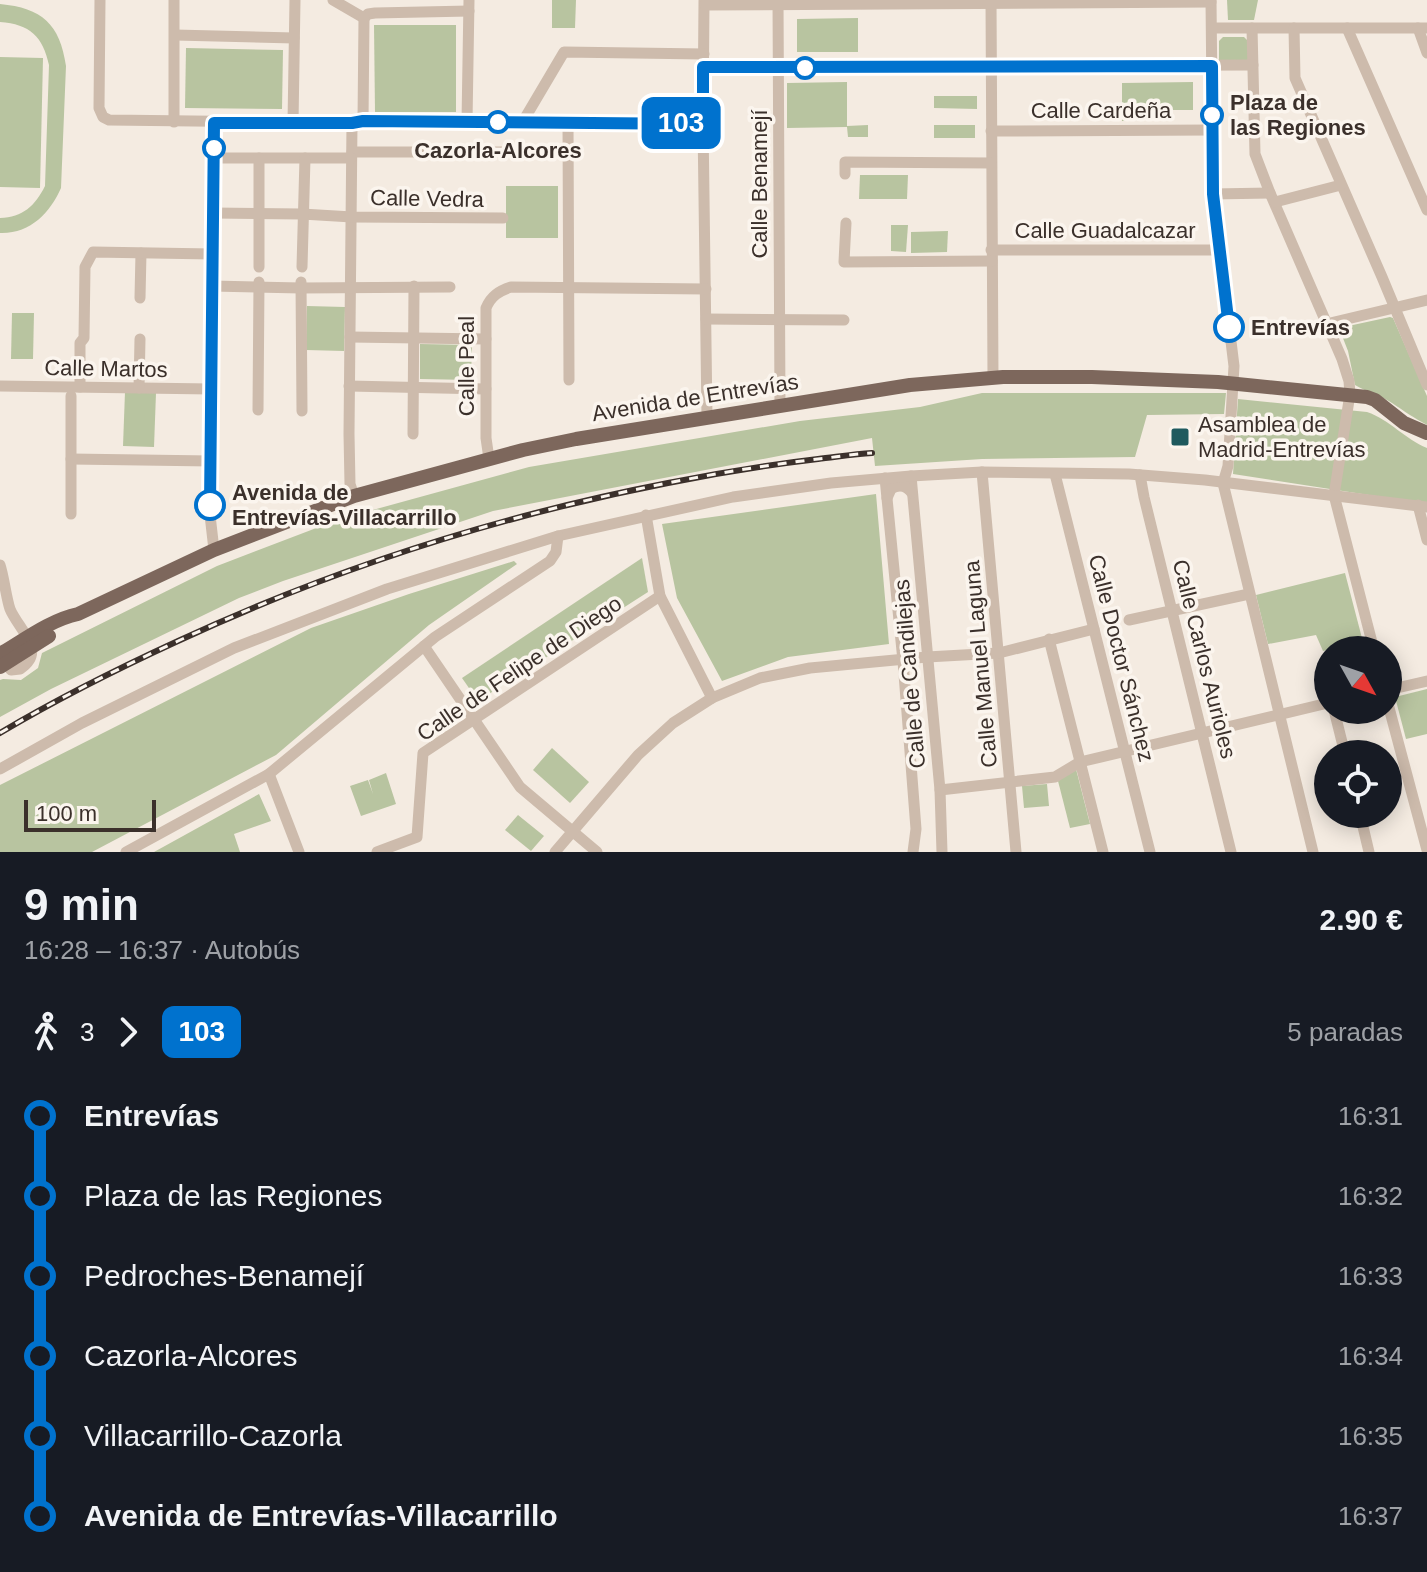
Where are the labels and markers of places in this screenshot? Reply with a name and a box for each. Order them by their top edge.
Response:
unlabelled marker [794,57,816,79]
place label: Plaza de las Regiones [1230,90,1366,140]
marker: Plaza de las Regiones [1201,104,1223,126]
marker: Cazorla-Alcores [487,111,509,133]
unlabelled marker [203,137,225,159]
place label: Cazorla-Alcores [414,138,582,163]
marker: Entrevías [1214,312,1244,342]
place label: Entrevías [1251,315,1350,340]
place label: Asamblea de Madrid-Entrevías [1198,412,1366,462]
marker: Asamblea de Madrid-Entrevías [1169,426,1191,448]
place label: Avenida de Entrevías-Villacarrillo [232,480,457,530]
marker: Avenida de Entrevías-Villacarrillo [195,490,225,520]

